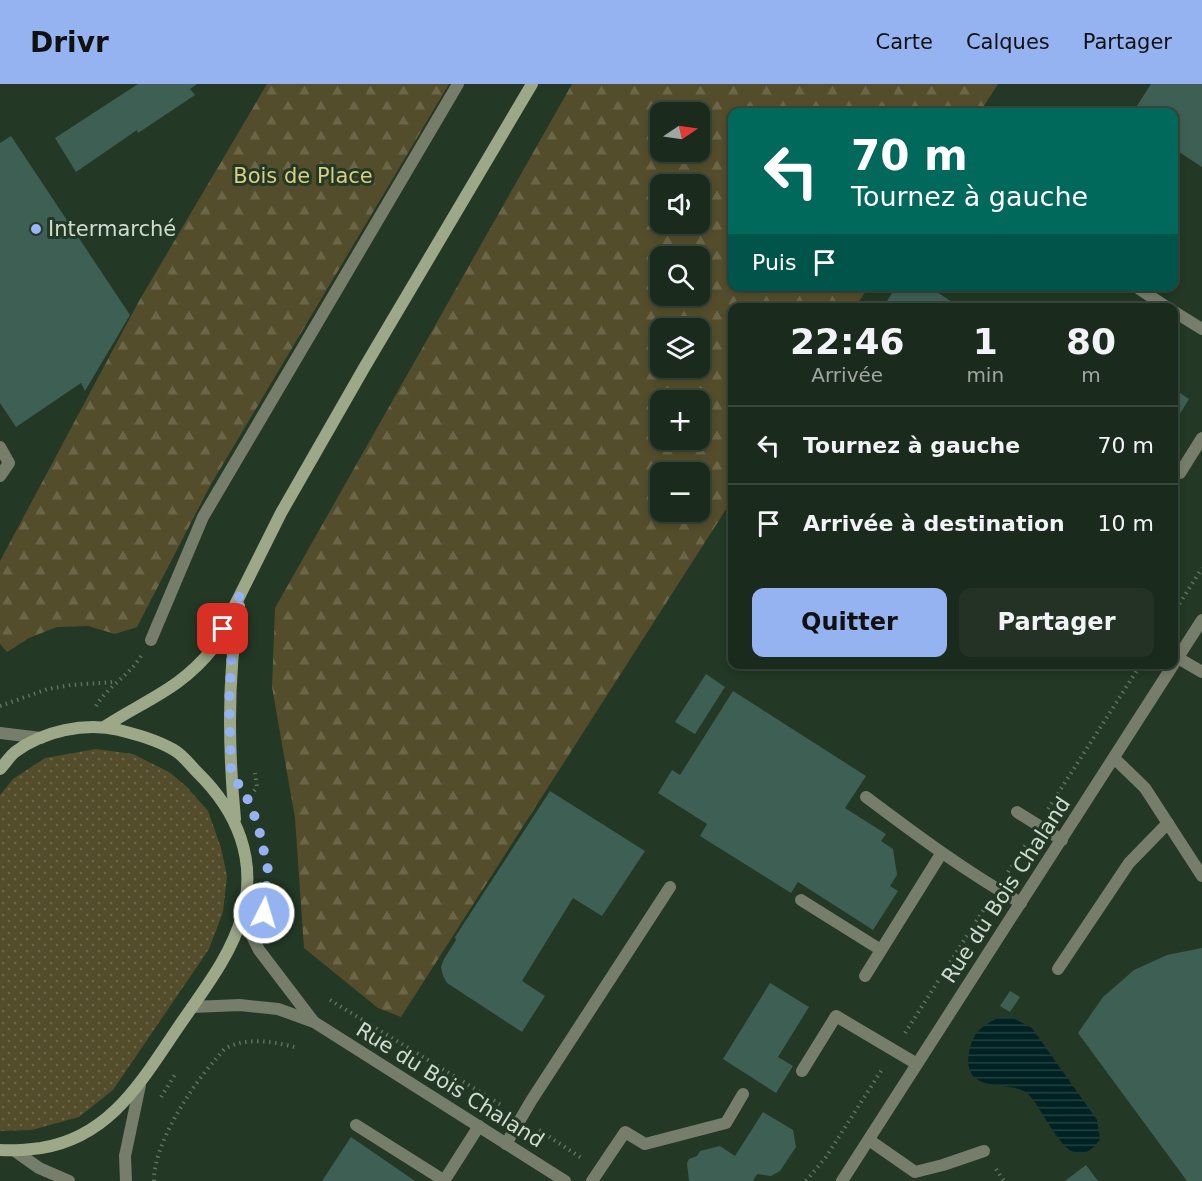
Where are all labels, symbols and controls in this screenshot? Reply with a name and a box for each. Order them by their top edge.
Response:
text: Drivr [30,26,109,59]
text: Carte [876,30,933,54]
text: Calques [966,30,1050,54]
text: Partager [1083,30,1172,54]
north arrow [650,102,710,162]
map controls [650,102,710,522]
text: 70 m [851,131,968,180]
icon: left [752,132,830,210]
park label: Bois de Place [233,164,373,188]
button: sound [650,174,710,234]
text: Tournez à gauche [851,181,1088,212]
place label: Intermarché [48,217,176,241]
marker: Intermarché [29,222,43,236]
button: search [650,246,710,306]
icon: arrive [808,246,841,279]
text: Puis [752,250,796,275]
button: layers [650,318,710,378]
text: 22:46 [790,321,904,362]
text: 1 [973,321,998,362]
text: 80 [1066,321,1116,362]
text: Arrivée [811,363,883,387]
text: min [966,363,1004,387]
text: m [1081,363,1101,387]
button: + [650,390,710,450]
icon: left [752,429,785,462]
text: Tournez à gauche [803,433,1020,458]
text: 70 m [1098,433,1154,458]
button: − [650,462,710,522]
icon: arrive [752,507,785,540]
text: Arrivée à destination [803,511,1065,536]
text: 10 m [1098,511,1154,536]
button: Quitter [752,588,947,657]
button: Partager [959,588,1154,657]
pin [197,603,248,654]
icon: arrive [206,612,239,645]
street label: Rue du Bois Chaland [937,793,1075,987]
position arrow [232,881,296,945]
street label: Rue du Bois Chaland [352,1017,548,1153]

